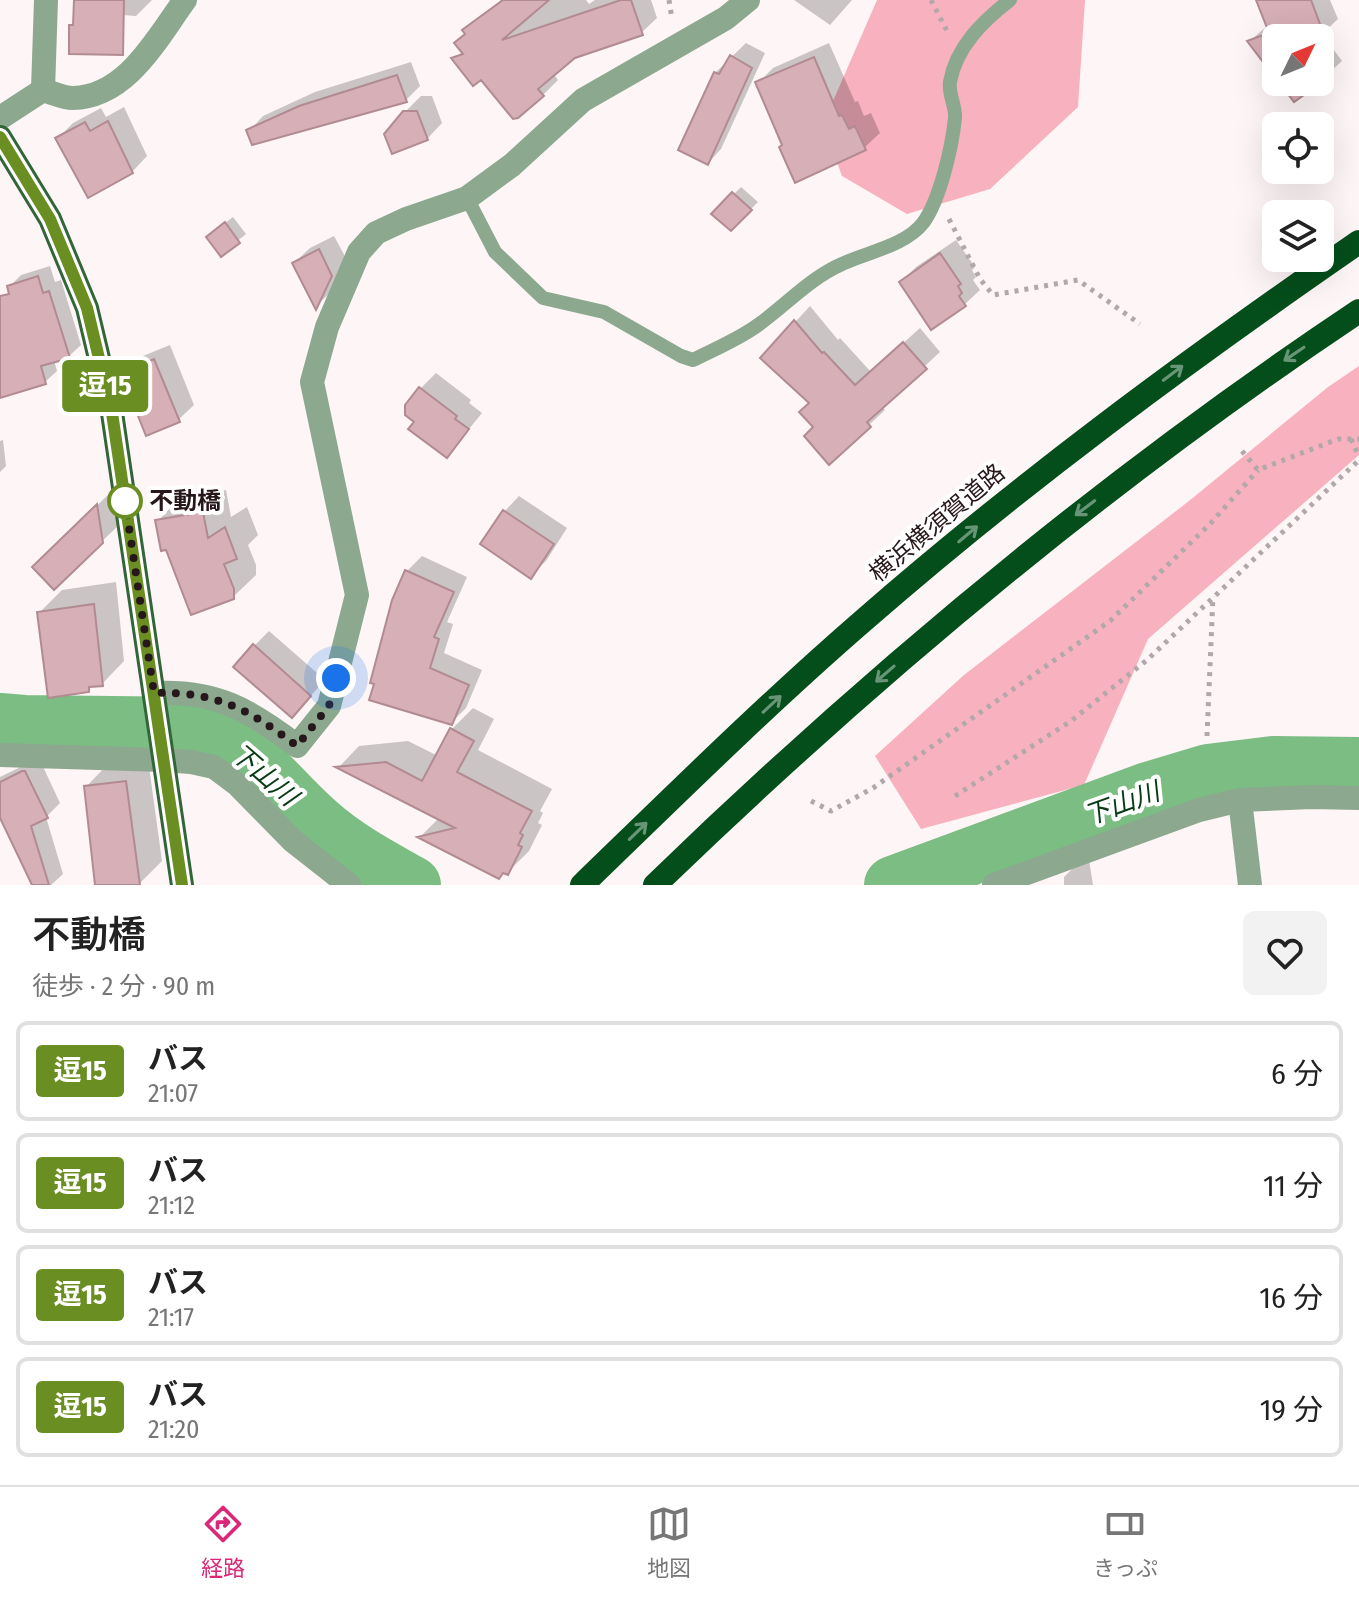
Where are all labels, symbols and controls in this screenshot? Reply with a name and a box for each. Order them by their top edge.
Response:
north arrow [1262,24,1334,96]
map controls [1262,24,1334,272]
button: locate [1262,112,1334,184]
button: layers [1262,200,1334,272]
one-way arrow [1283,346,1306,362]
line badge: 逗15 [59,360,151,412]
one-way arrow [1161,365,1183,382]
text: 逗15 [78,369,132,402]
street label: 横浜横須賀道路 [864,458,1010,588]
marker: 不動橋 [108,484,142,518]
place label: 不動橋 [149,487,221,515]
one-way arrow [1075,500,1096,517]
one-way arrow [957,525,978,543]
your location [316,658,356,698]
one-way arrow [875,665,895,683]
one-way arrow [761,696,781,714]
water label: 下山川 [224,738,306,814]
water label: 下山川 [1080,775,1167,832]
one-way arrow [628,821,648,840]
button: heart [1243,911,1327,995]
text: 不動橋 [32,912,146,958]
text: 徒歩 · 2 分 · 90 m [32,971,215,1002]
text: バス [148,1041,208,1077]
text: 逗15 [53,1054,107,1087]
text: 6 分 [1271,1056,1323,1092]
text: 21:07 [148,1078,198,1109]
text: バス [148,1153,208,1189]
text: 逗15 [53,1166,107,1199]
text: 11 分 [1263,1168,1323,1204]
text: 21:12 [148,1190,195,1221]
text: バス [148,1265,208,1301]
text: 逗15 [53,1278,107,1311]
text: 16 分 [1259,1280,1323,1316]
text: 21:17 [148,1302,194,1333]
text: バス [148,1377,208,1413]
text: 逗15 [53,1390,107,1423]
text: 19 分 [1260,1392,1323,1428]
text: 21:20 [148,1414,200,1445]
tab: 経路 [201,1502,245,1582]
tab: 地図 [647,1502,691,1582]
tab: きっぷ [1093,1502,1158,1582]

